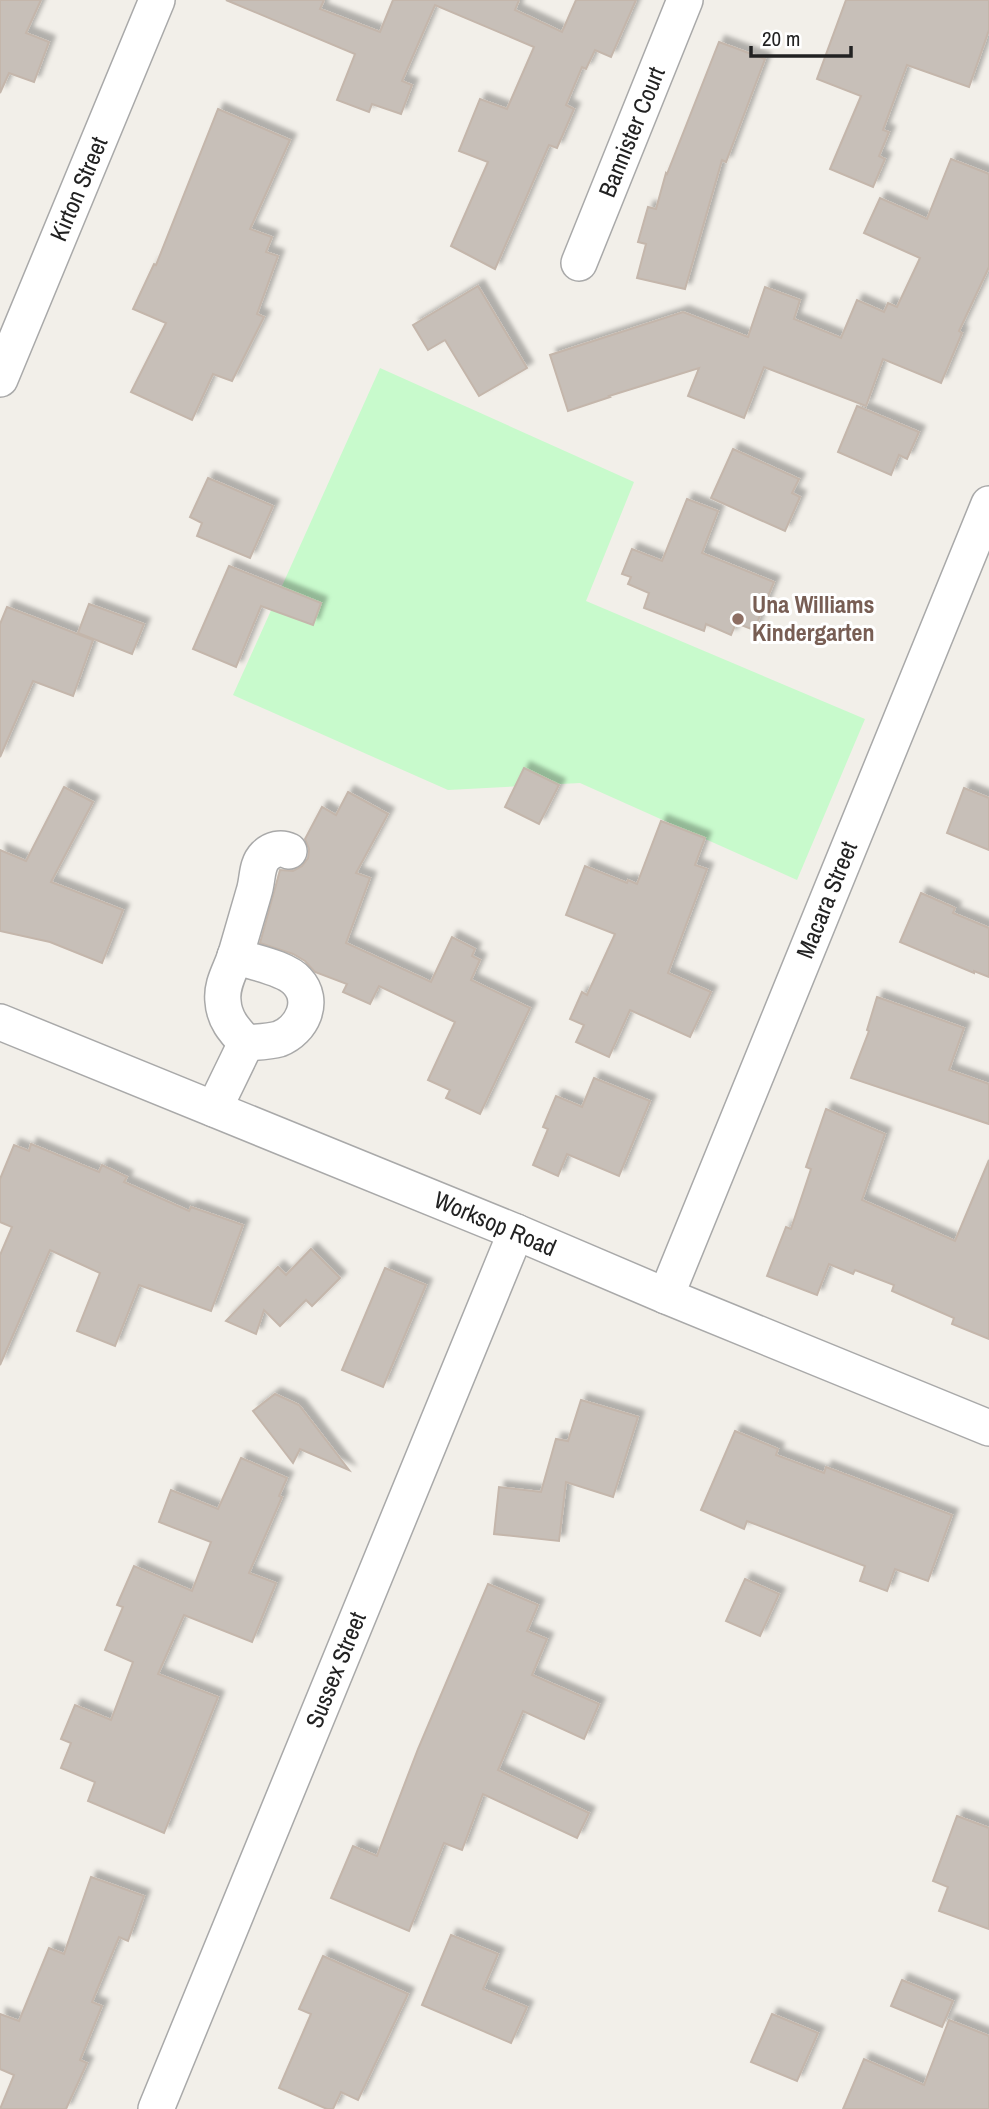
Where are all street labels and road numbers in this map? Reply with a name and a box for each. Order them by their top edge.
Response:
street label: Bannister Court [590,61,672,202]
street label: Kirton Street [42,131,115,246]
street label: Macara Street [788,836,864,963]
street label: Worksop Road [429,1183,561,1263]
street label: Sussex Street [297,1606,373,1732]

